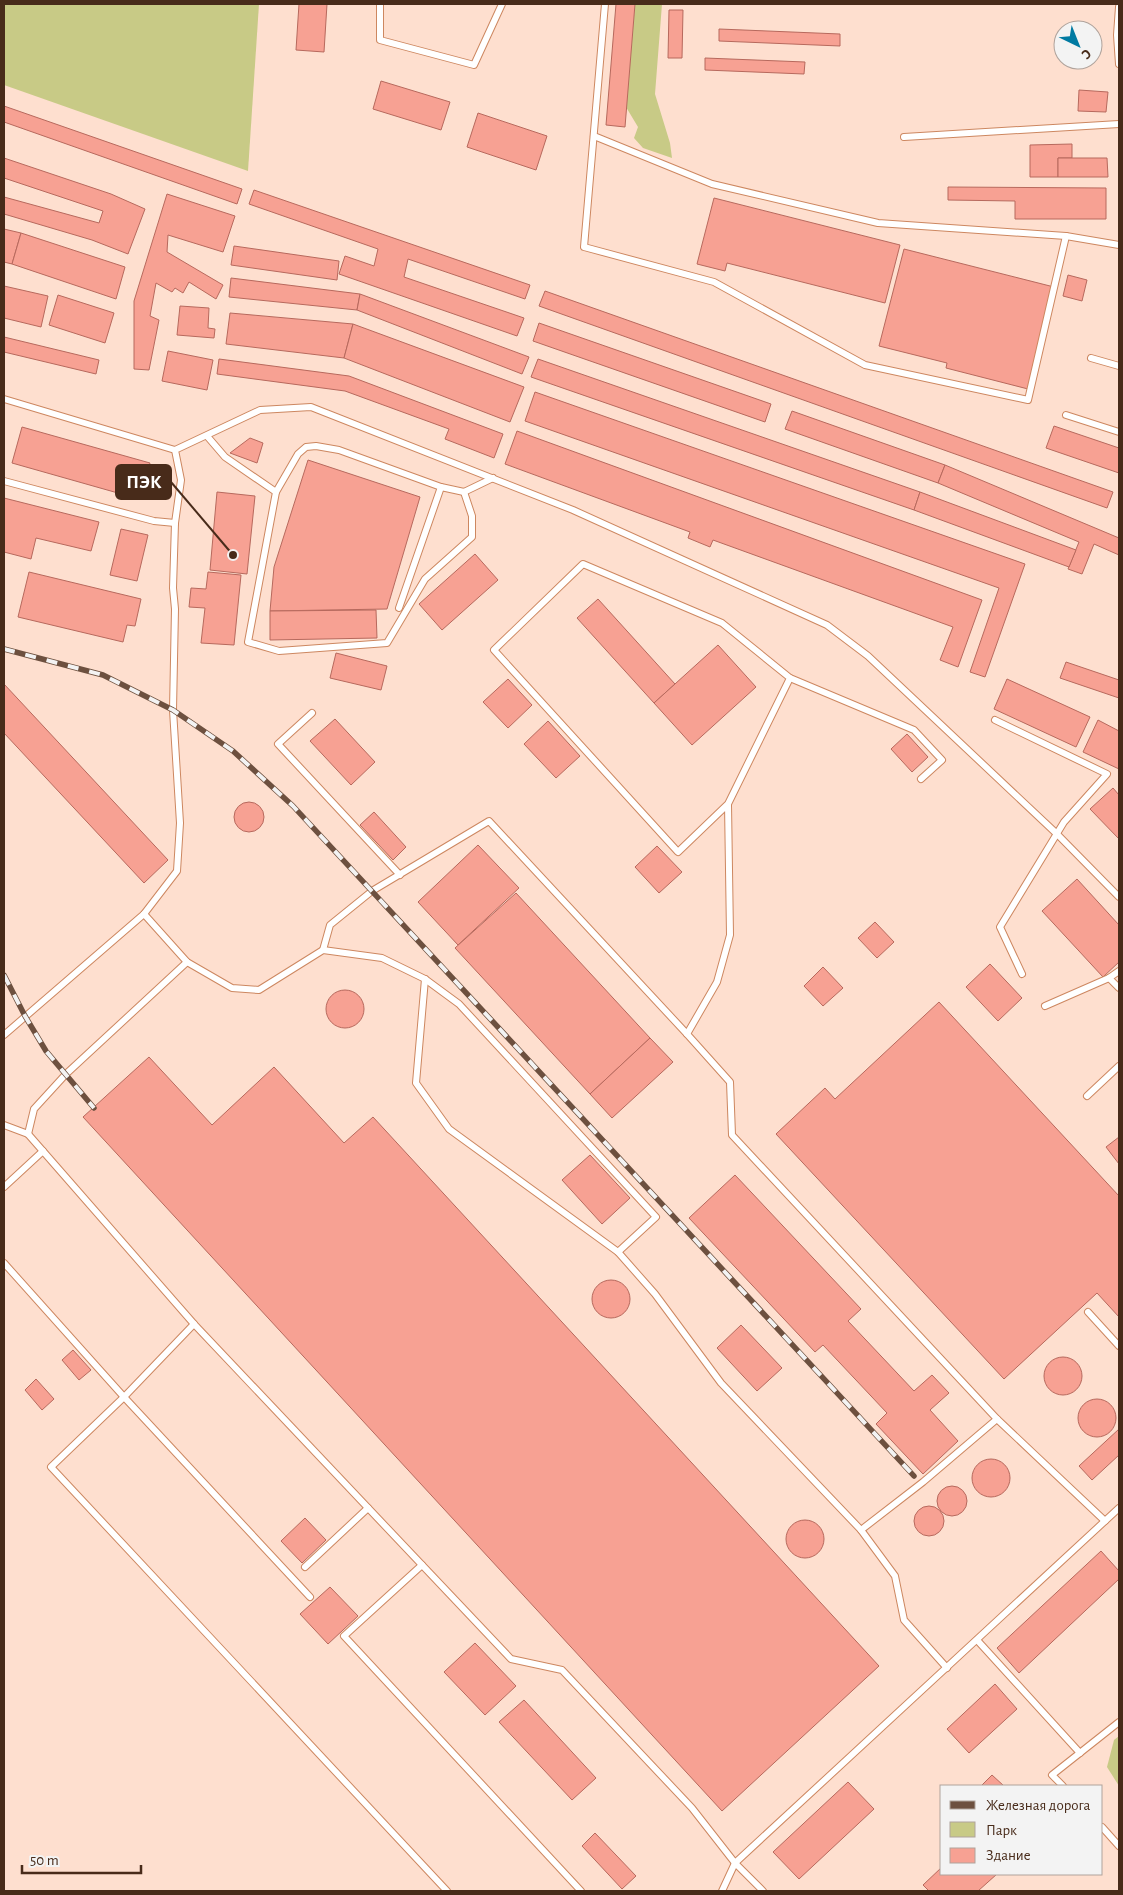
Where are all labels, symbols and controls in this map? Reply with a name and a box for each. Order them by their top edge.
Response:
north arrow [1053,20,1103,70]
text: С [1078,46,1094,62]
callout: ПЭК [116,465,171,499]
text: ПЭК [126,473,162,492]
legend [940,1785,1103,1875]
text: Железная дорога [986,1798,1091,1813]
text: Парк [986,1823,1017,1838]
scale bar [22,1842,141,1874]
text: Здание [986,1848,1031,1863]
text: 50 m [30,1853,59,1868]

